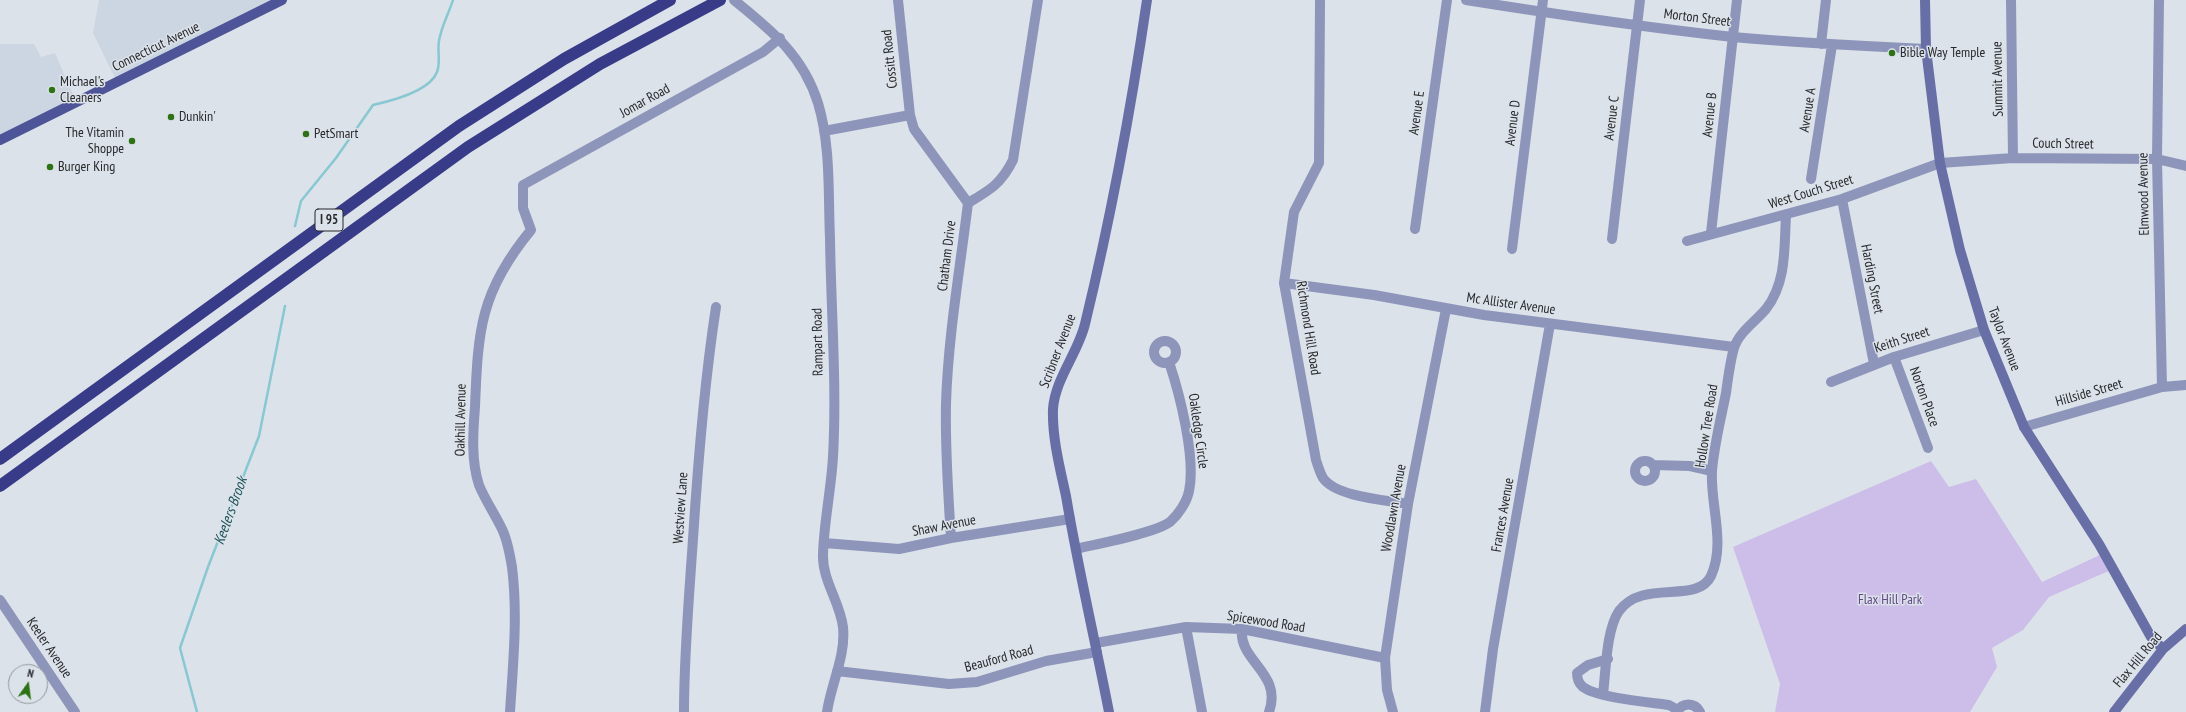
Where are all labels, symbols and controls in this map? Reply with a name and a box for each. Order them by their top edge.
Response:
street label: Morton Street [1663,6,1731,30]
street label: Connecticut Avenue [110,19,202,75]
street label: Cossitt Road [879,29,901,89]
street label: Summit Avenue [1989,41,2007,117]
place label: Bible Way Temple [1900,45,1985,61]
marker: Bible Way Temple [1887,48,1897,58]
place label: Michael's Cleaners [60,74,104,106]
street label: Jomar Road [617,80,673,122]
marker: Michael's Cleaners [47,85,57,95]
street label: Avenue A [1796,86,1820,134]
street label: Avenue E [1406,90,1428,136]
street label: Avenue B [1699,92,1721,138]
street label: Avenue C [1601,95,1623,141]
street label: Avenue D [1502,99,1524,147]
place label: Dunkin' [179,109,216,125]
marker: Dunkin' [166,112,176,122]
place label: The Vitamin Shoppe [66,125,124,158]
place label: PetSmart [314,126,358,142]
marker: PetSmart [301,129,311,139]
street label: Couch Street [2032,135,2094,153]
marker: The Vitamin Shoppe [127,136,137,146]
street label: Elmwood Avenue [2135,152,2153,236]
place label: Burger King [58,159,115,175]
marker: Burger King [45,162,55,172]
street label: West Couch Street [1767,171,1855,213]
road number: I 95 [315,209,343,231]
street label: Chatham Drive [934,220,960,292]
street label: Harding Street [1857,243,1887,315]
street label: Richmond Hill Road [1292,280,1324,376]
street label: Mc Allister Avenue [1466,289,1556,319]
street label: Taylor Avenue [1984,305,2024,373]
street label: Rampart Road [809,308,827,376]
street label: Scribner Avenue [1036,312,1080,390]
street label: Keith Street [1872,323,1932,357]
street label: Norton Place [1905,365,1943,429]
street label: Hillside Street [2054,375,2124,411]
street label: Oakhill Avenue [452,383,470,457]
street label: Hollow Tree Road [1692,383,1722,469]
street label: Oakledge Circle [1184,392,1212,470]
street label: Woodlawn Avenue [1378,463,1410,553]
street label: Westview Lane [670,472,692,544]
water label: Keelers Brook [210,475,252,547]
street label: Frances Avenue [1488,477,1518,553]
street label: Shaw Avenue [911,512,977,540]
park label: Flax Hill Park [1858,592,1922,608]
street label: Spicewood Road [1226,608,1306,636]
street label: Keeler Avenue [23,615,75,681]
street label: Flax Hill Road [2110,629,2166,691]
street label: Beauford Road [963,642,1035,676]
north arrow [8,664,48,704]
text: N [26,666,35,681]

